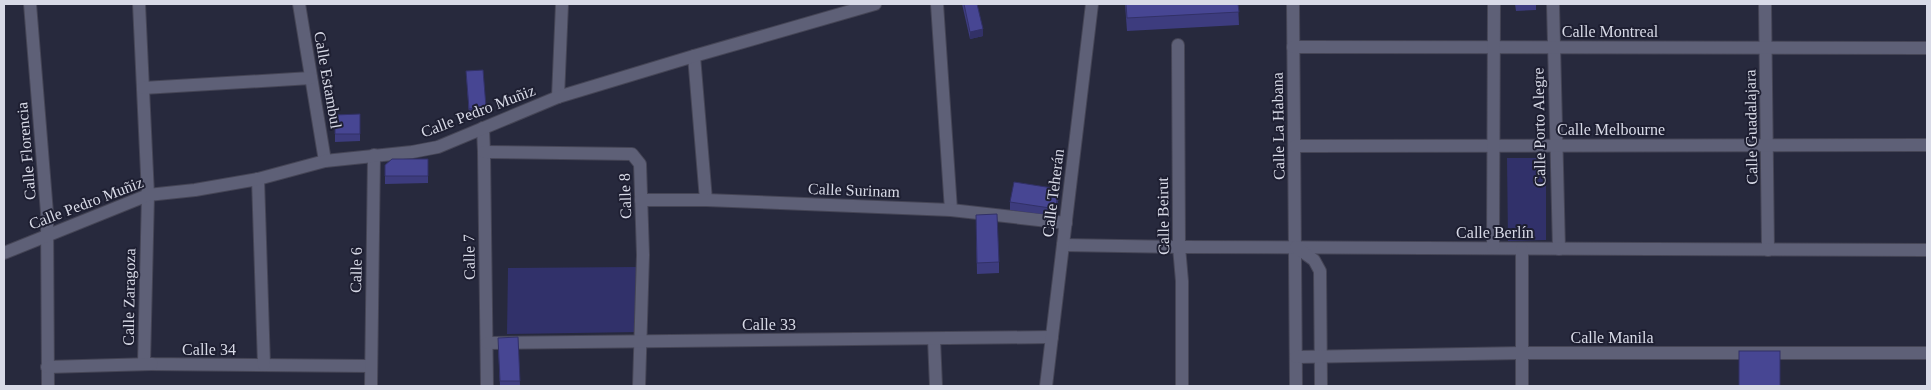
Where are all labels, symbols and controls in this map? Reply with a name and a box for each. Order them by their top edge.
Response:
street label: Calle Montreal [1562,23,1659,40]
street label: Calle Estambul [311,30,345,130]
street label: Calle Porto Alegre [1529,67,1550,187]
street label: Calle Guadalajara [1741,69,1762,185]
street label: Calle La Habana [1269,72,1287,180]
street label: Calle Pedro Muñiz [419,81,537,141]
street label: Calle Florencia [13,101,39,201]
street label: Calle Melbourne [1557,121,1665,138]
street label: Calle Teherán [1039,148,1067,238]
street label: Calle Pedro Muñiz [27,173,145,233]
street label: Calle 8 [616,173,634,219]
street label: Calle Beirut [1154,176,1172,255]
street label: Calle Surinam [808,180,901,200]
street label: Calle Berlín [1456,224,1534,241]
street label: Calle 7 [460,234,478,280]
street label: Calle 6 [347,247,365,293]
street label: Calle Zaragoza [120,248,139,346]
street label: Calle 33 [742,316,796,333]
street label: Calle Manila [1570,329,1654,346]
street label: Calle 34 [182,341,236,358]

